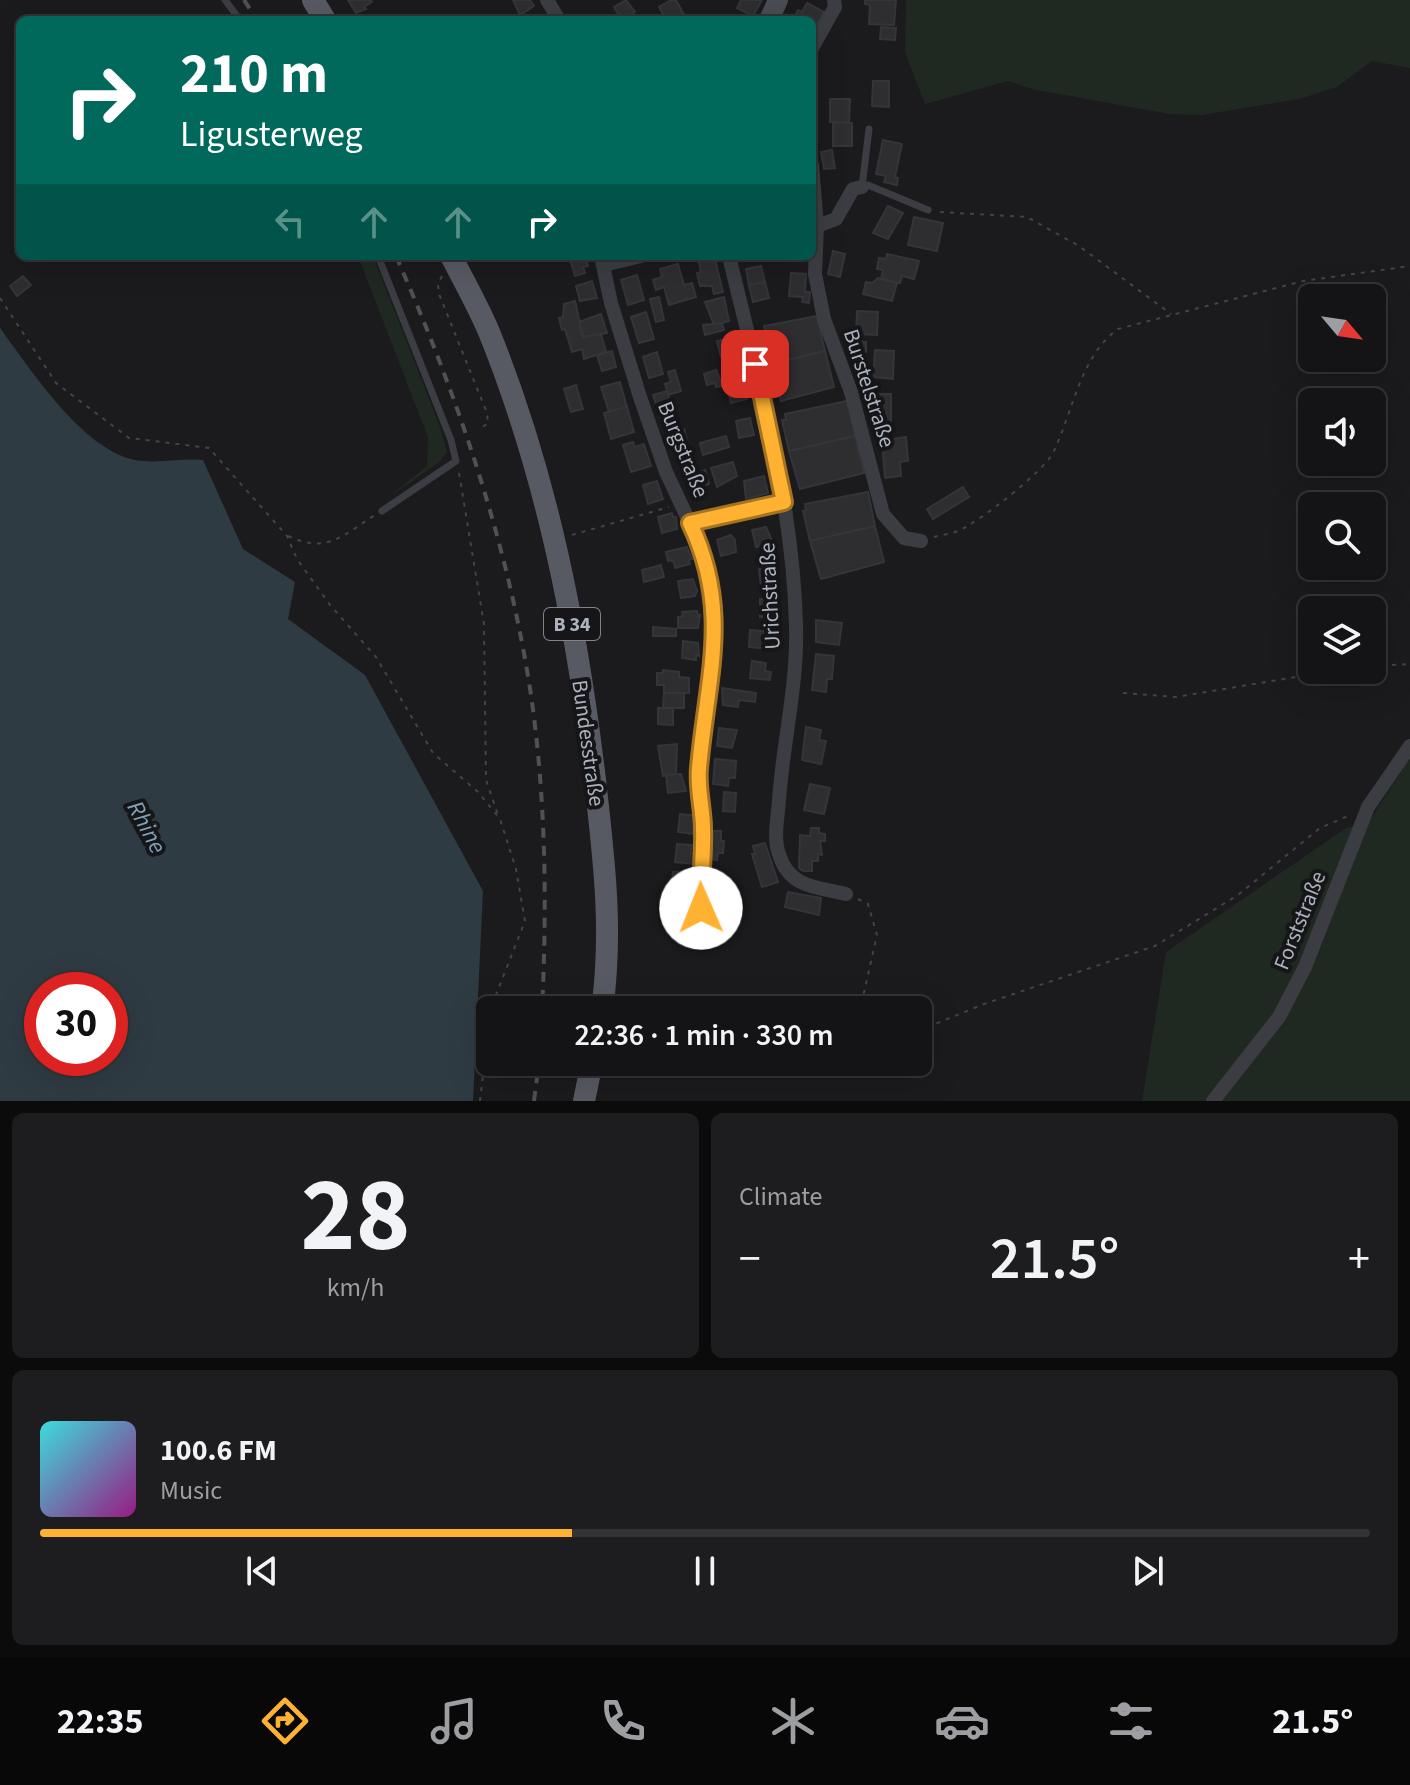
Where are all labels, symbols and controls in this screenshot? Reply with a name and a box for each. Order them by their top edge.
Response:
text: 210 m [180,35,328,114]
icon: right [48,48,152,152]
text: Ligusterweg [180,109,363,160]
icon: left [268,200,312,244]
icon: ahead [352,200,396,244]
icon: ahead [436,200,480,244]
icon: right [520,200,564,244]
north arrow [1298,284,1386,372]
map controls [1298,284,1386,684]
street label: Burstelstraße [835,325,903,452]
pin [721,330,789,398]
icon: arrive [733,342,777,386]
button: sound [1298,388,1386,476]
street label: Burgstraße [649,396,717,502]
button: search [1298,492,1386,580]
street label: Urichstraße [751,541,789,650]
button: layers [1298,596,1386,684]
road number: B 34 [544,608,600,640]
street label: Bundesstraße [563,678,613,808]
water label: Rhine [118,794,175,860]
position arrow [659,866,743,950]
street label: Forststraße [1266,866,1334,975]
speed limit sign: 30 [24,972,128,1076]
text: 22:36 · 1 min · 330 m [574,1014,834,1057]
text: 28 [301,1143,410,1291]
text: Climate [739,1178,823,1215]
text: 21.5° [990,1217,1119,1302]
text: − [739,1228,761,1291]
text: + [1348,1228,1370,1291]
text: km/h [327,1269,384,1306]
text: 100.6 FM [160,1429,277,1472]
text: Music [160,1472,222,1509]
icon: previous [240,1549,284,1593]
icon: pause [683,1549,727,1593]
icon: next [1126,1549,1170,1593]
icon: directions [257,1693,313,1749]
icon: music [426,1693,482,1749]
icon: phone [595,1693,651,1749]
icon: climate [765,1693,821,1749]
icon: car [934,1693,990,1749]
icon: filters [1103,1693,1159,1749]
text: 22:35 [57,1696,143,1747]
text: 21.5° [1272,1696,1353,1747]

